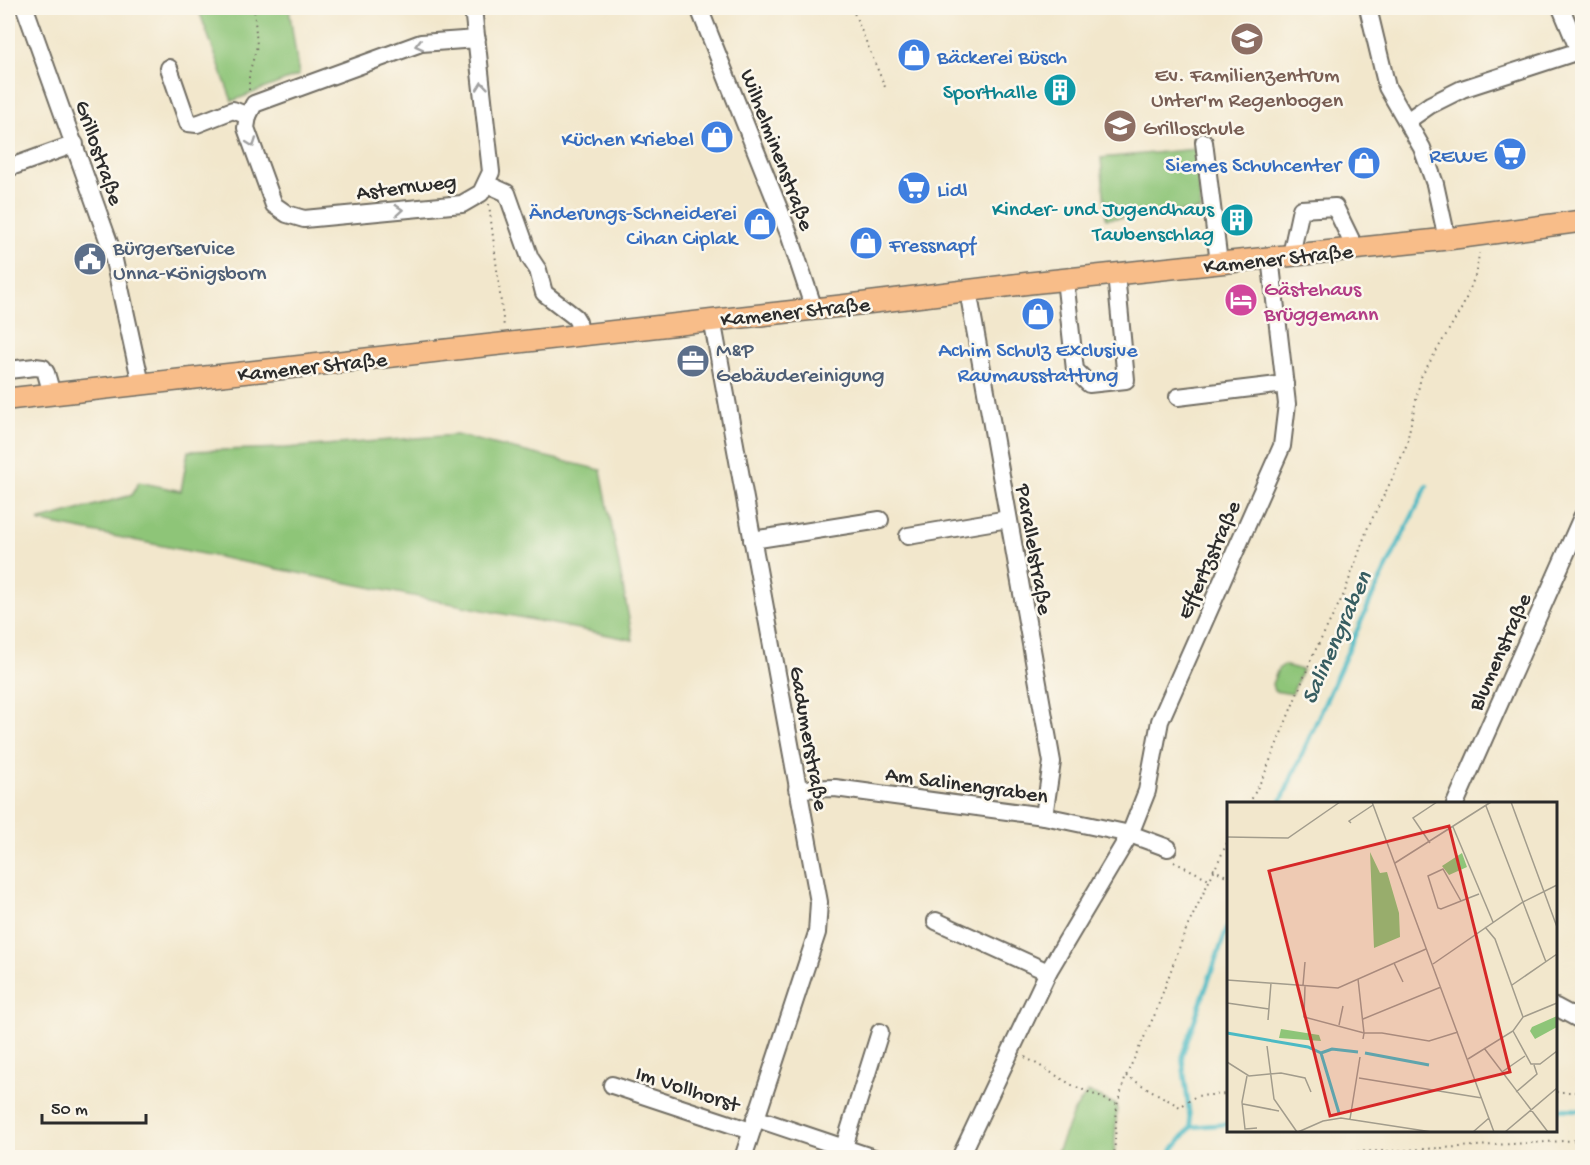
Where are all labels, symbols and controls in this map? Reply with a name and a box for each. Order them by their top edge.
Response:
school or university icon: Ev. Familienzentrum Unter'm Regenbogen [1229,21,1265,57]
shop icon: Bäckerei Büsch [896,37,932,73]
one-way arrow [414,38,424,51]
place label: Bäckerei Büsch [936,46,1067,72]
place label: Ev. Familienzentrum Unter'm Regenbogen [1151,64,1344,115]
street label: Wilhelminenstraße [733,66,818,235]
building icon: Sporthalle [1042,72,1078,108]
place label: Sporthalle [943,81,1038,107]
one-way arrow [476,82,489,91]
street label: Grillostraße [67,97,128,210]
school or university icon: Grilloschule [1102,108,1138,144]
place label: Grilloschule [1143,117,1245,143]
shop icon: Küchen Kriebel [699,119,735,155]
place label: Küchen Kriebel [561,128,694,154]
supermarket icon: REWE [1492,136,1528,172]
one-way arrow [244,137,257,148]
shop icon: Siemes Schuhcenter [1346,145,1382,181]
place label: REWE [1429,145,1488,171]
place label: Siemes Schuhcenter [1165,154,1343,180]
street label: Asternweg [355,170,458,208]
supermarket icon: Lidl [896,170,932,206]
place label: Lidl [937,179,968,205]
place label: Kinder- und Jugendhaus Taubenschlag [992,198,1215,249]
place label: Änderungs-Schneiderei Cihan Ciplak [529,202,739,253]
building icon: Kinder- und Jugendhaus Taubenschlag [1219,202,1255,238]
one-way arrow [395,204,404,217]
shop icon: Änderungs-Schneiderei Cihan Ciplak [742,206,778,242]
shop icon: Fressnapf [848,225,884,261]
place label: Fressnapf [888,234,978,260]
place label: Bürgerservice Unna-Königsborn [112,237,267,288]
street label: Kamener Straße [1202,240,1355,282]
public building icon: Bürgerservice Unna-Königsborn [72,241,108,277]
place label: Gästehaus Brüggemann [1263,278,1379,329]
hotel icon: Gästehaus Brüggemann [1223,282,1259,318]
street label: Kamener Straße [719,293,872,335]
shop icon: Achim Schulz Exclusive Raumausstattung [1020,296,1056,332]
place label: M&P Gebäudereinigung [716,339,885,390]
place label: Achim Schulz Exclusive Raumausstattung [938,339,1138,390]
office icon: M&P Gebäudereinigung [675,343,711,379]
street label: Kamener Straße [236,348,389,390]
street label: Parallelstraße [1008,481,1056,618]
street label: Effertzstraße [1173,497,1249,624]
water label: Salinengraben [1296,567,1381,709]
street label: Blumenstraße [1464,589,1539,716]
street label: Gadumerstraße [782,665,833,813]
street label: Am Salinengraben [883,763,1050,811]
inset map [1227,802,1557,1132]
street label: Im Vollhorst [632,1062,744,1120]
scale bar [42,1087,146,1125]
text: 50 m [51,1100,88,1121]

